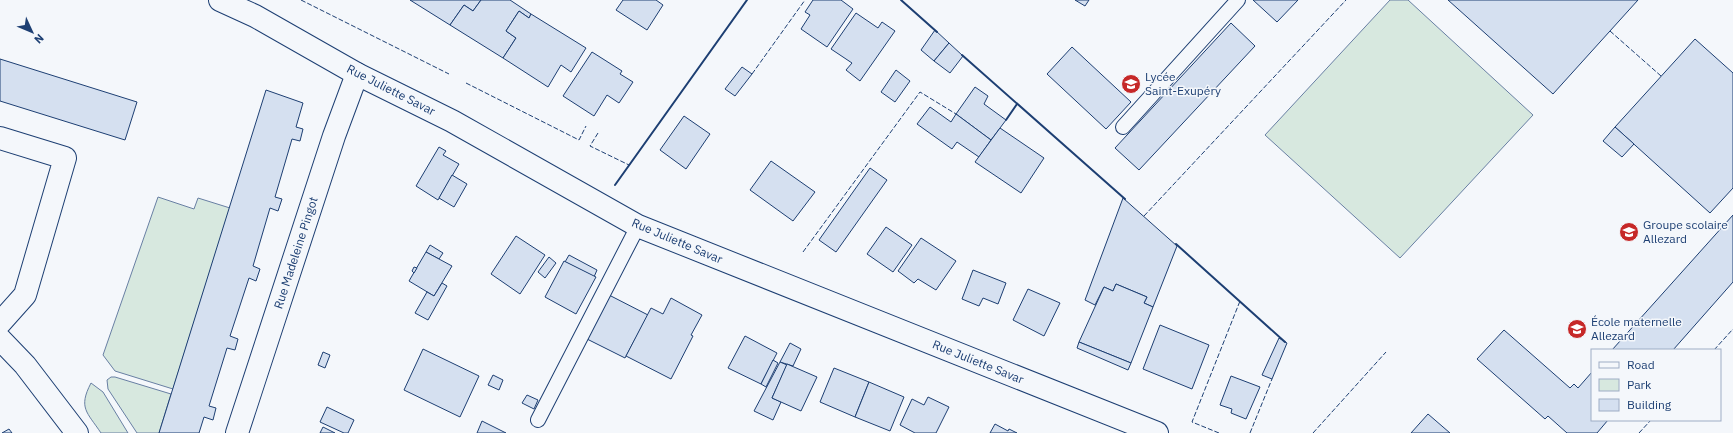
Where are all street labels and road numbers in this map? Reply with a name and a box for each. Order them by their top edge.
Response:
street label: Rue Juliette Savar [344,61,438,119]
street label: Rue Madeleine Pingot [270,195,321,311]
street label: Rue Juliette Savar [629,215,725,267]
street label: Rue Juliette Savar [930,336,1027,387]

